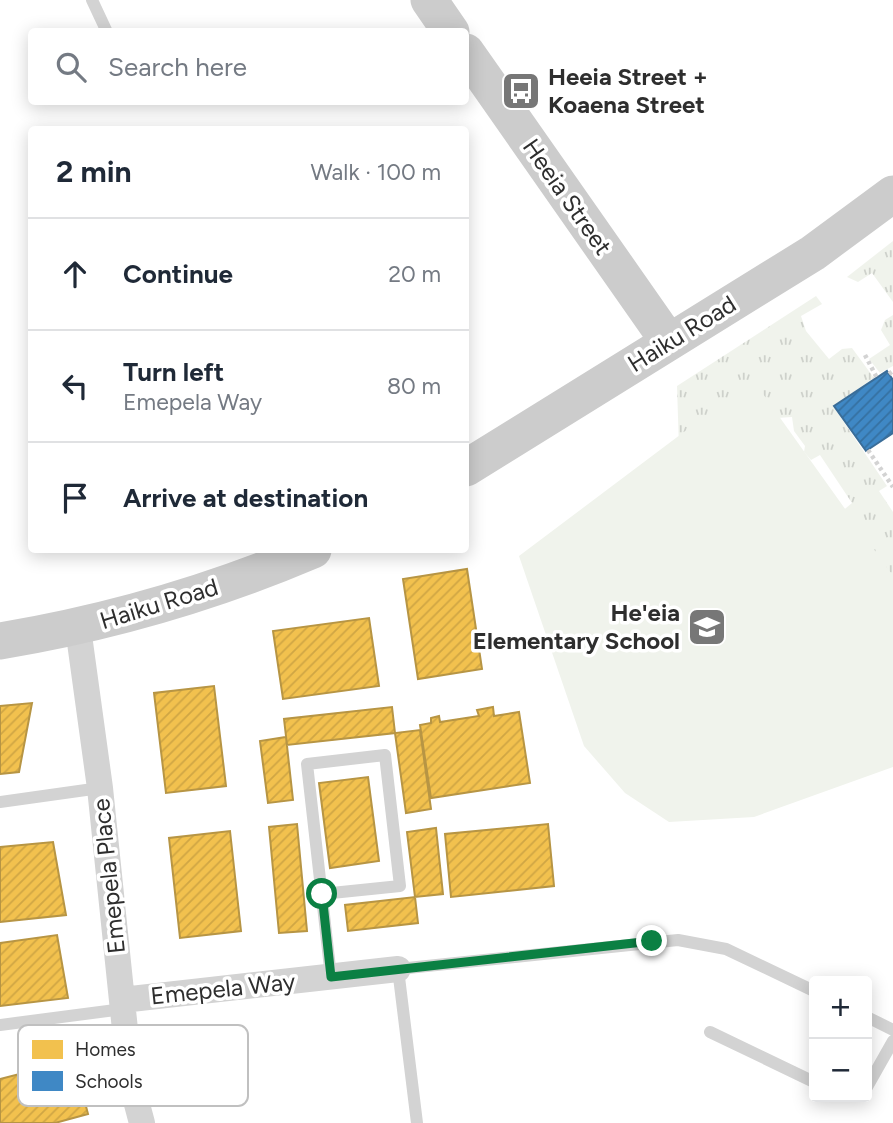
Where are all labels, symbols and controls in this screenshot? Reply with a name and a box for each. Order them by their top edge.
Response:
search box [28,28,469,105]
icon: search [52,48,90,86]
text: Search here [108,51,247,83]
place label: Heeia Street + Koaena Street [548,62,708,119]
bus stop icon: Heeia Street + Koaena Street [500,70,542,112]
street label: Heeia Street [517,133,618,260]
text: 2 min [56,153,132,190]
text: Walk · 100 m [310,158,441,186]
icon: ahead [56,255,94,293]
text: Continue [123,258,233,290]
text: 20 m [388,260,441,288]
street label: Haiku Road [622,289,741,378]
text: Turn left [123,356,224,388]
icon: left [56,367,94,405]
text: 80 m [387,372,441,400]
text: Emepela Way [123,388,262,416]
icon: arrive [56,479,94,517]
text: Arrive at destination [123,482,368,514]
street label: Haiku Road [96,572,221,635]
place label: He'eia Elementary School [473,598,680,655]
school or university icon: He'eia Elementary School [686,606,728,648]
street label: Emepela Place [86,797,131,955]
route start [306,878,337,909]
route end [636,925,667,956]
street label: Emepela Way [149,966,297,1011]
map controls [809,976,872,1102]
button: + [809,976,872,1039]
legend [18,1025,248,1106]
text: Homes [75,1038,136,1061]
button: − [809,1039,872,1102]
text: Schools [75,1070,143,1093]

